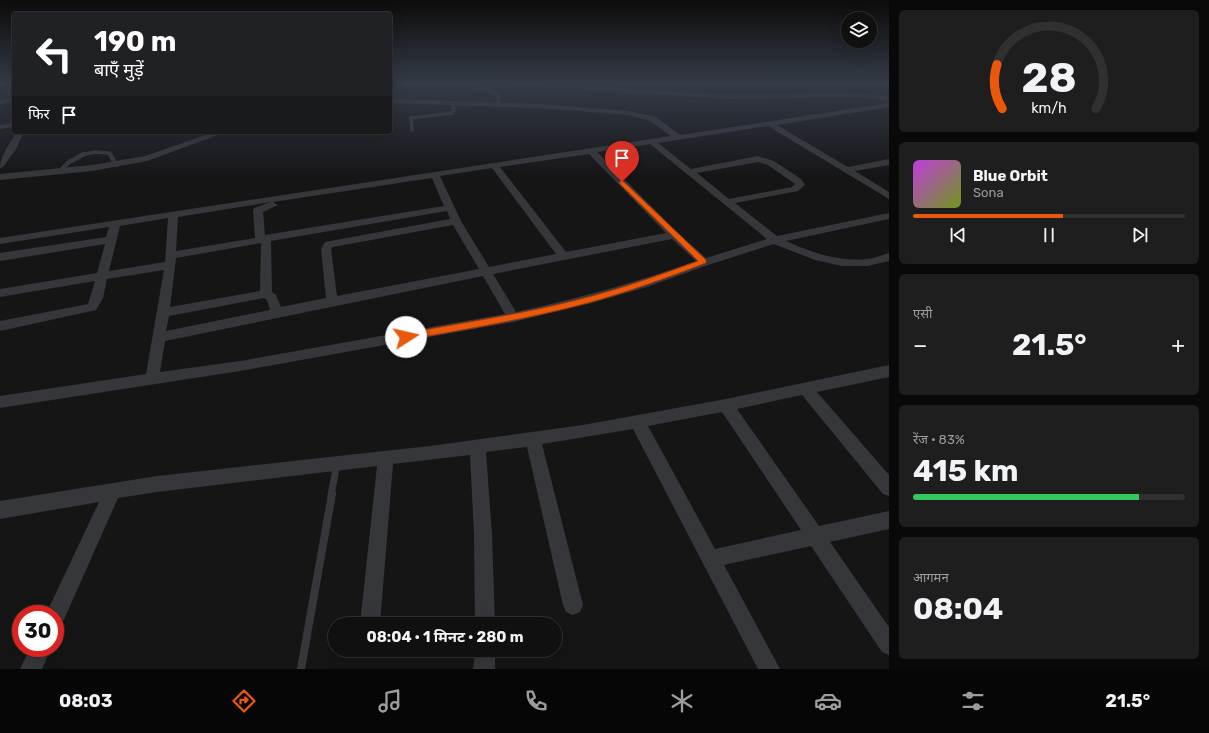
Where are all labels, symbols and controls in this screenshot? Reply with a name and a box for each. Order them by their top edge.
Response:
map controls [841,12,877,48]
button: layers [841,12,877,48]
text: 190 m [94,25,177,58]
icon: left [28,28,80,80]
text: 28 [1021,53,1077,102]
text: बाएँ मुड़ें [94,59,144,81]
text: km/h [1031,99,1067,116]
icon: arrive [58,104,80,126]
text: फिर [28,105,50,123]
pin [605,141,639,182]
icon: arrive [611,147,633,169]
text: Blue Orbit [973,167,1048,185]
text: Sona [973,185,1004,200]
icon: previous [947,224,969,246]
icon: pause [1038,224,1060,246]
icon: next [1129,224,1151,246]
text: एसी [913,306,932,321]
position arrow [385,316,427,358]
text: 21.5° [1012,327,1087,363]
text: − [913,332,927,359]
text: + [1171,332,1185,359]
text: रेंज · 83% [913,432,965,447]
text: 415 km [913,453,1018,489]
text: आगमन [913,570,949,585]
text: 08:04 [913,591,1003,627]
speed limit sign: 30 [12,605,64,657]
text: 08:04 · 1 मिनट · 280 m [366,628,524,646]
icon: directions [230,687,258,715]
icon: music [376,687,404,715]
icon: phone [522,687,550,715]
icon: climate [668,687,696,715]
icon: car [814,687,842,715]
icon: filters [959,687,987,715]
text: 08:03 [59,690,113,712]
text: 21.5° [1105,690,1150,712]

